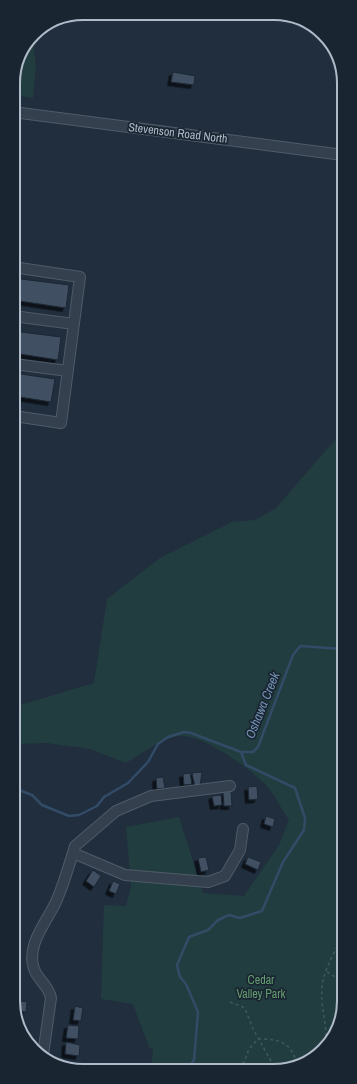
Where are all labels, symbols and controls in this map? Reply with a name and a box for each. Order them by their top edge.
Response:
street label: Stevenson Road North [128,119,228,147]
water label: Oshawa Creek [241,669,284,741]
park label: Cedar Valley Park [236,972,286,1002]

